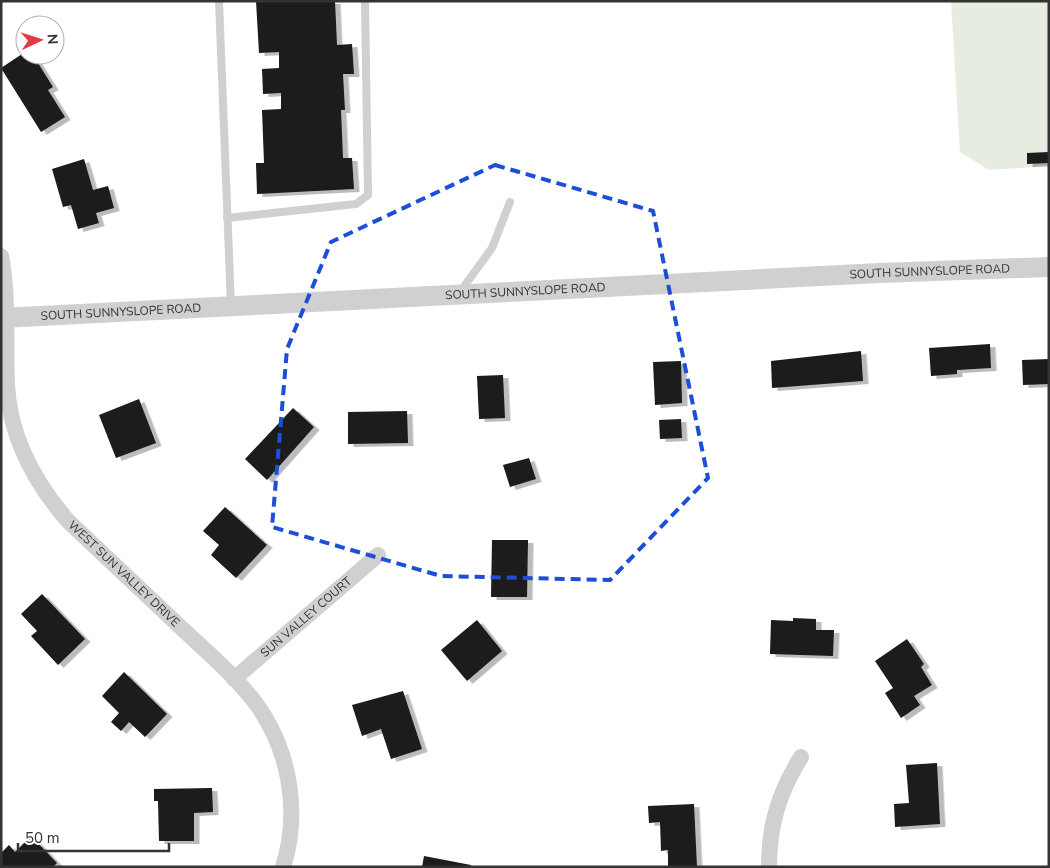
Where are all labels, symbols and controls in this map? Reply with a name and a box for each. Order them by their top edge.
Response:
north arrow [15,15,65,65]
text: N [43,33,62,45]
street label: SOUTH SUNNYSLOPE ROAD [849,260,1011,283]
street label: SOUTH SUNNYSLOPE ROAD [445,279,606,303]
street label: SOUTH SUNNYSLOPE ROAD [40,300,202,324]
street label: WEST SUN VALLEY DRIVE [65,517,183,630]
street label: SUN VALLEY COURT [257,573,356,661]
scale bar [18,820,169,852]
text: 50 m [25,828,60,848]

